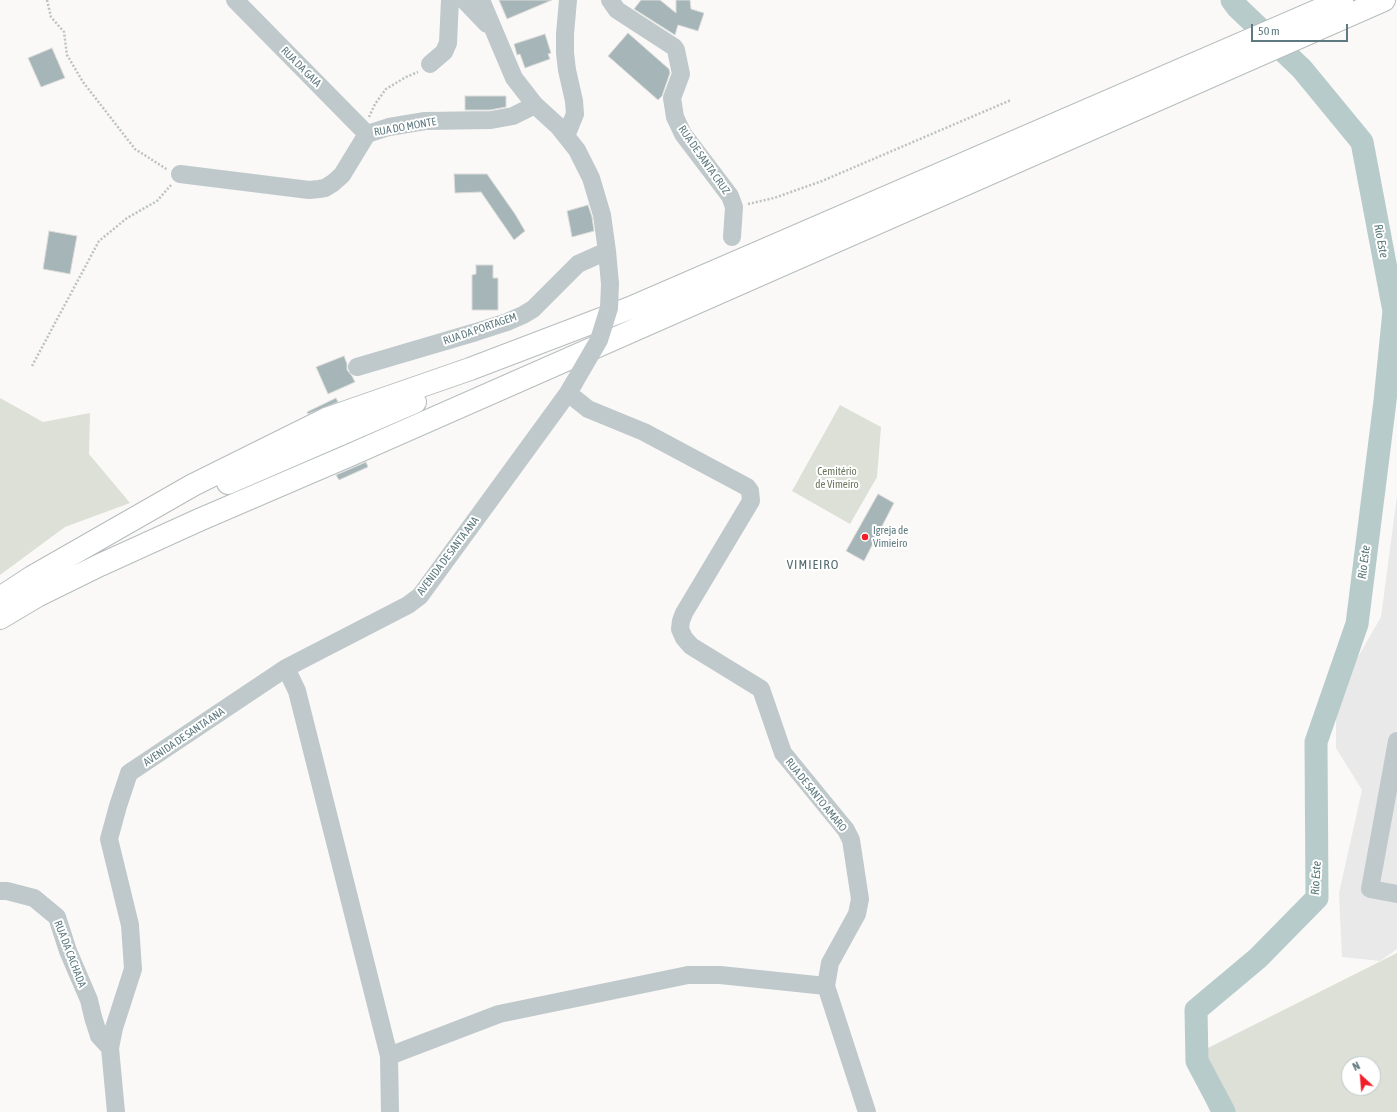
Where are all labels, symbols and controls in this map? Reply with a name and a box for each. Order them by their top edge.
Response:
scale bar [1253,16,1350,42]
text: 50 m [1258,24,1280,38]
street label: RUA DA GAIA [278,44,324,90]
street label: RUA DO MONTE [373,115,437,139]
street label: RUA DE SANTA CRUZ [675,123,733,197]
water label: Rio Este [1371,223,1391,259]
street label: RUA DA PORTAGEM [441,310,519,348]
park label: Cemitério de Vimeiro [815,465,859,491]
street label: AVENIDA DE SANTA ANA [414,514,482,598]
place label: Igreja de Vimieiro [873,524,908,550]
marker: Igreja de Vimieiro [860,532,870,542]
water label: Rio Este [1355,544,1373,580]
district label: VIMIEIRO [787,557,839,573]
street label: AVENIDA DE SANTA ANA [141,705,227,769]
street label: RUA DE SANTO AMARO [782,756,850,834]
water label: Rio Este [1308,861,1324,895]
street label: RUA DA CACHADA [51,919,89,989]
north arrow [1341,1056,1381,1096]
text: N [1351,1059,1362,1073]

